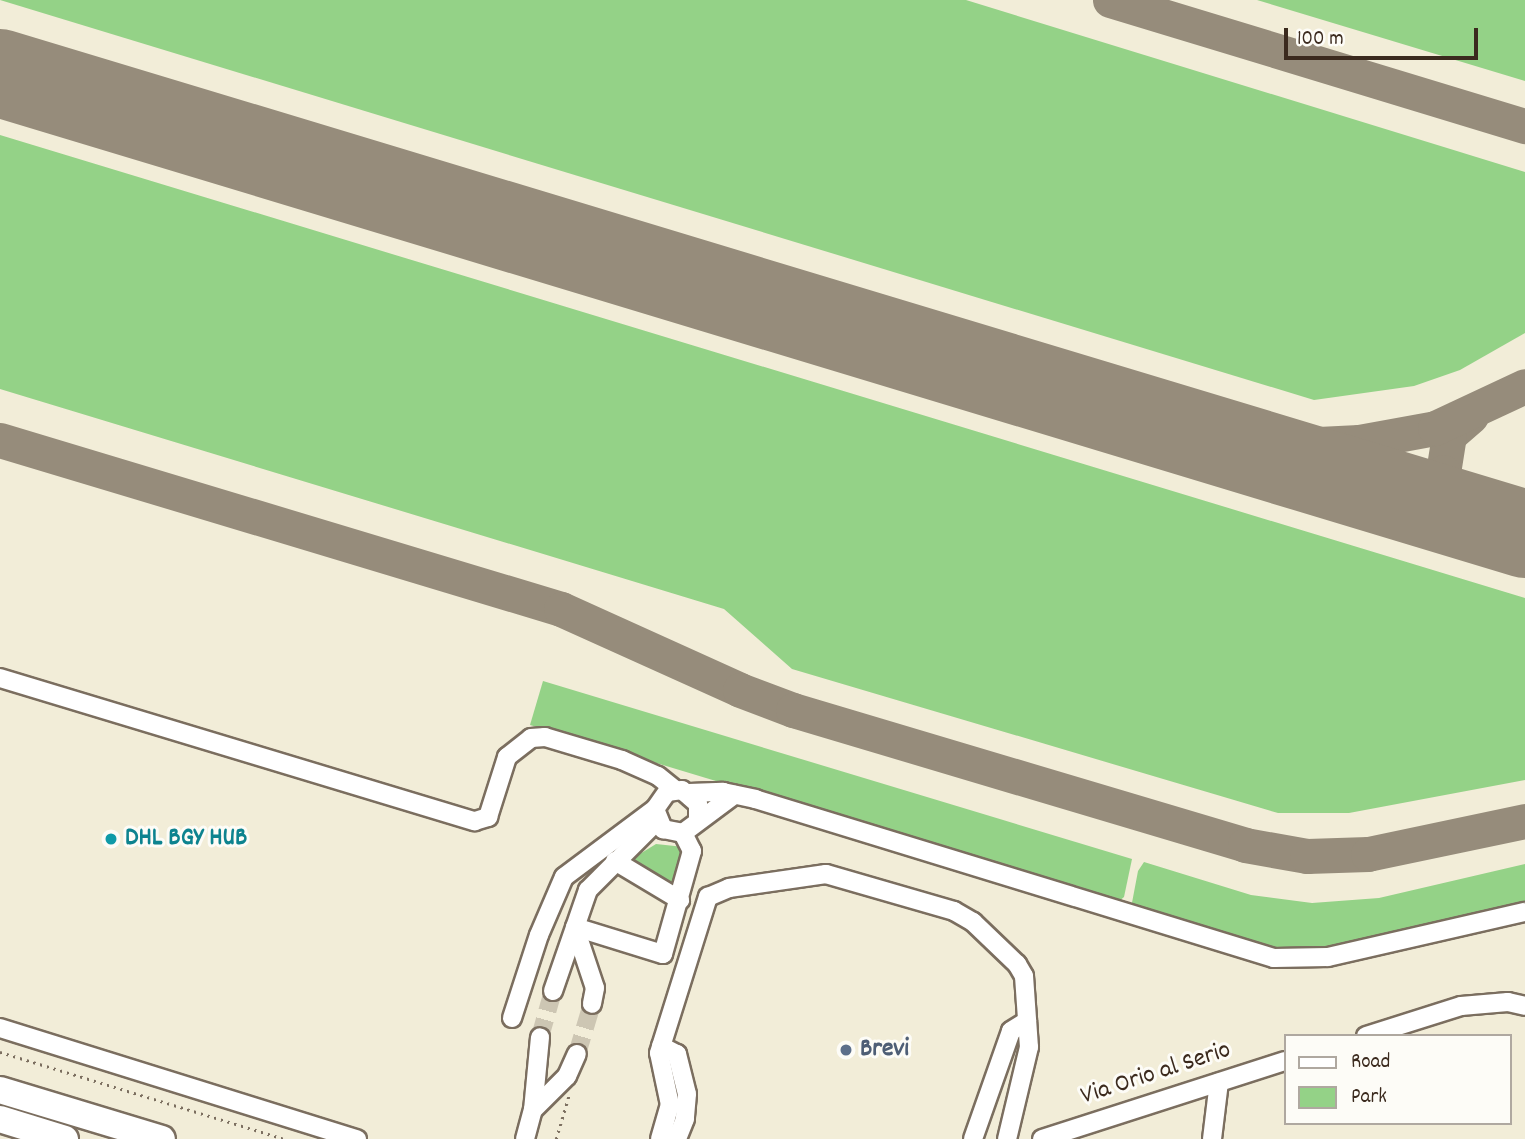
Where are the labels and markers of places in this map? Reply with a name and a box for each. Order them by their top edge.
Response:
place label: DHL BGY HUB [125,823,247,855]
marker: DHL BGY HUB [103,831,119,847]
place label: Brevi [860,1034,909,1066]
marker: Brevi [838,1042,854,1058]

